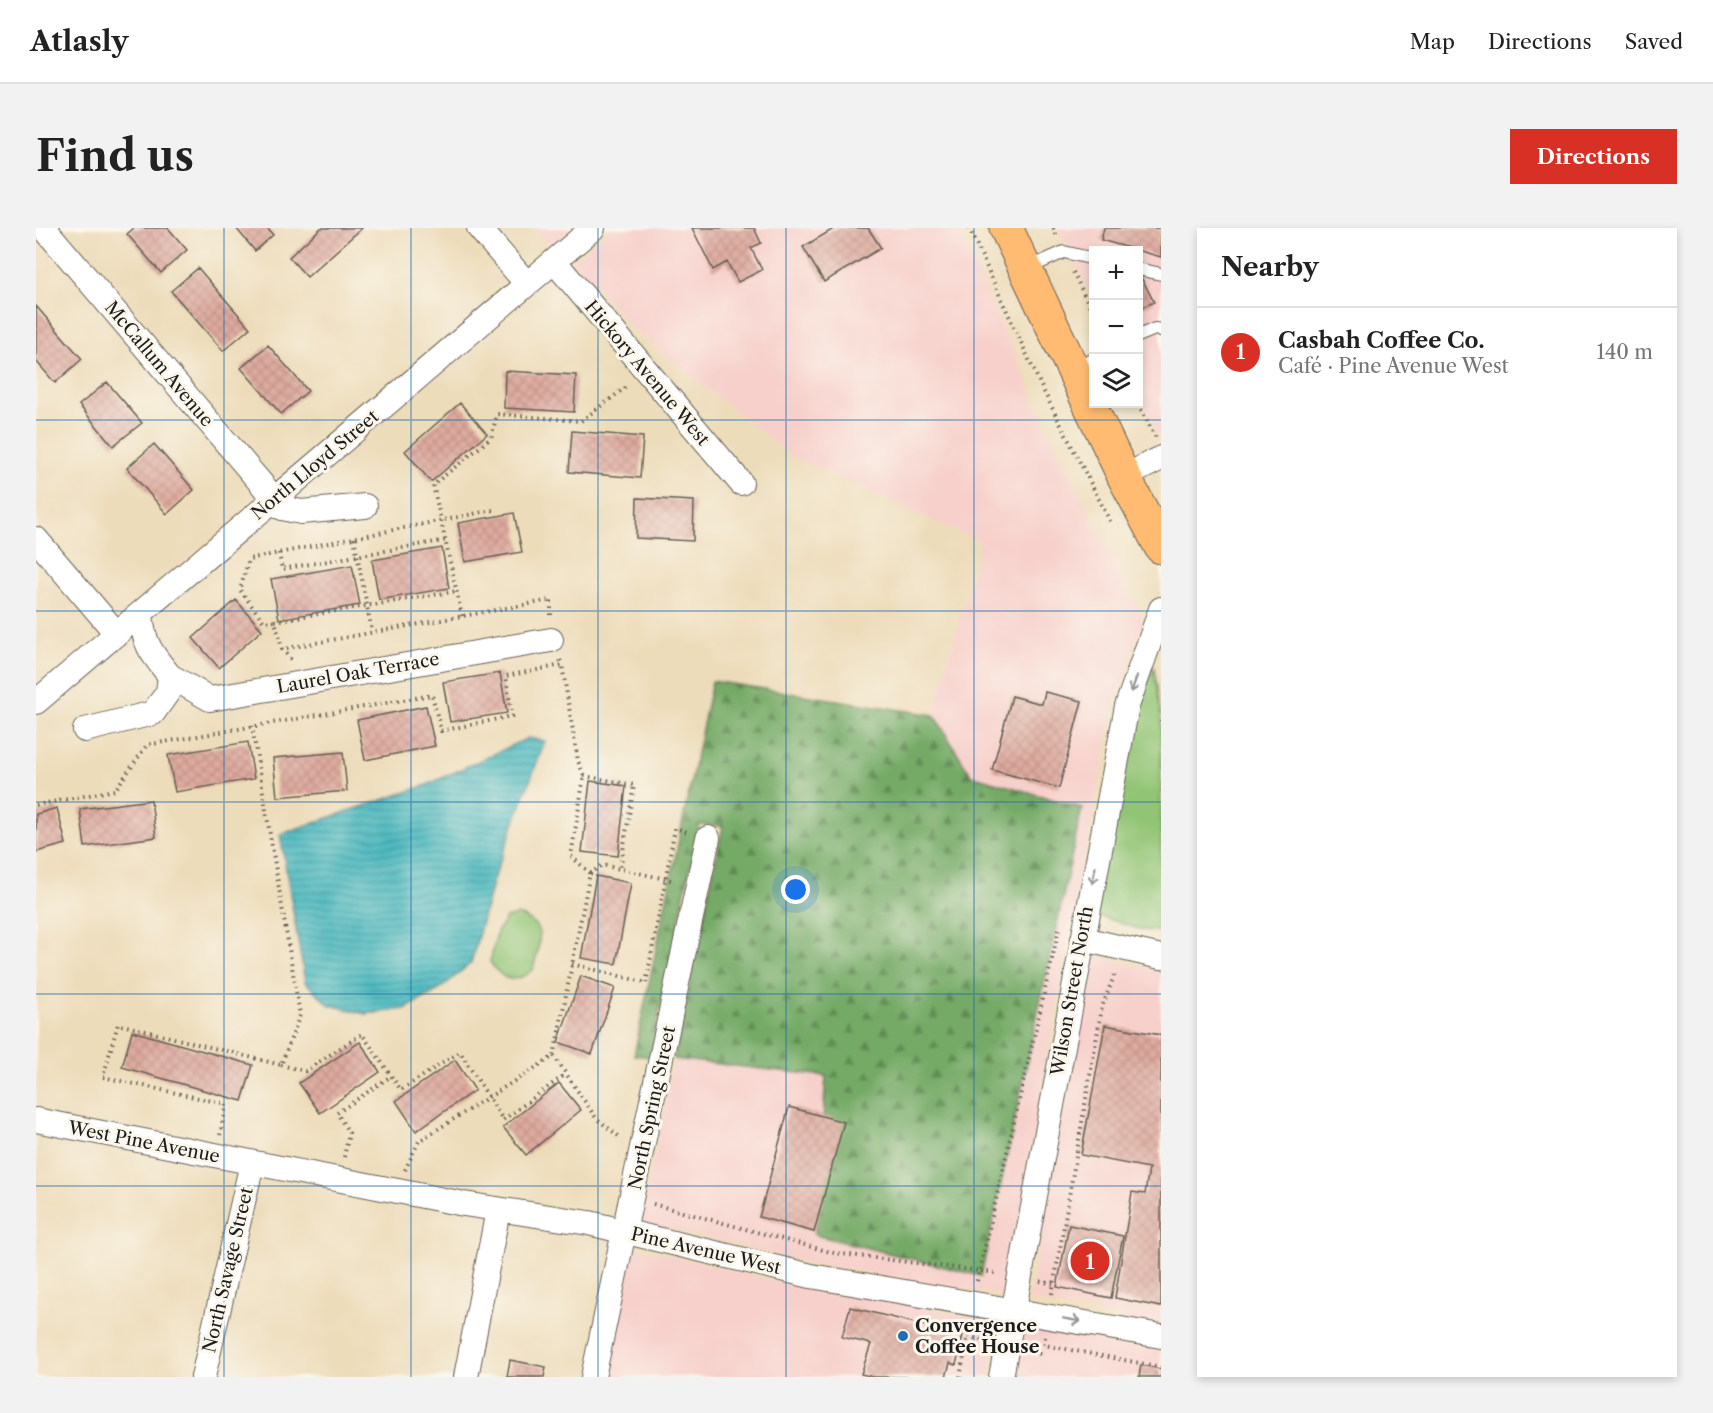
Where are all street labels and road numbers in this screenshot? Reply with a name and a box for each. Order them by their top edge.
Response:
street label: Hickory Avenue West [580,296,715,451]
street label: McCallum Avenue [100,297,218,431]
street label: North Lloyd Street [247,405,384,525]
street label: Laurel Oak Terrace [275,648,441,698]
street label: Wilson Street North [1046,904,1098,1079]
street label: North Spring Street [624,1023,680,1192]
street label: West Pine Avenue [65,1116,222,1167]
street label: North Savage Street [198,1184,258,1355]
street label: Pine Avenue West [629,1223,784,1279]

